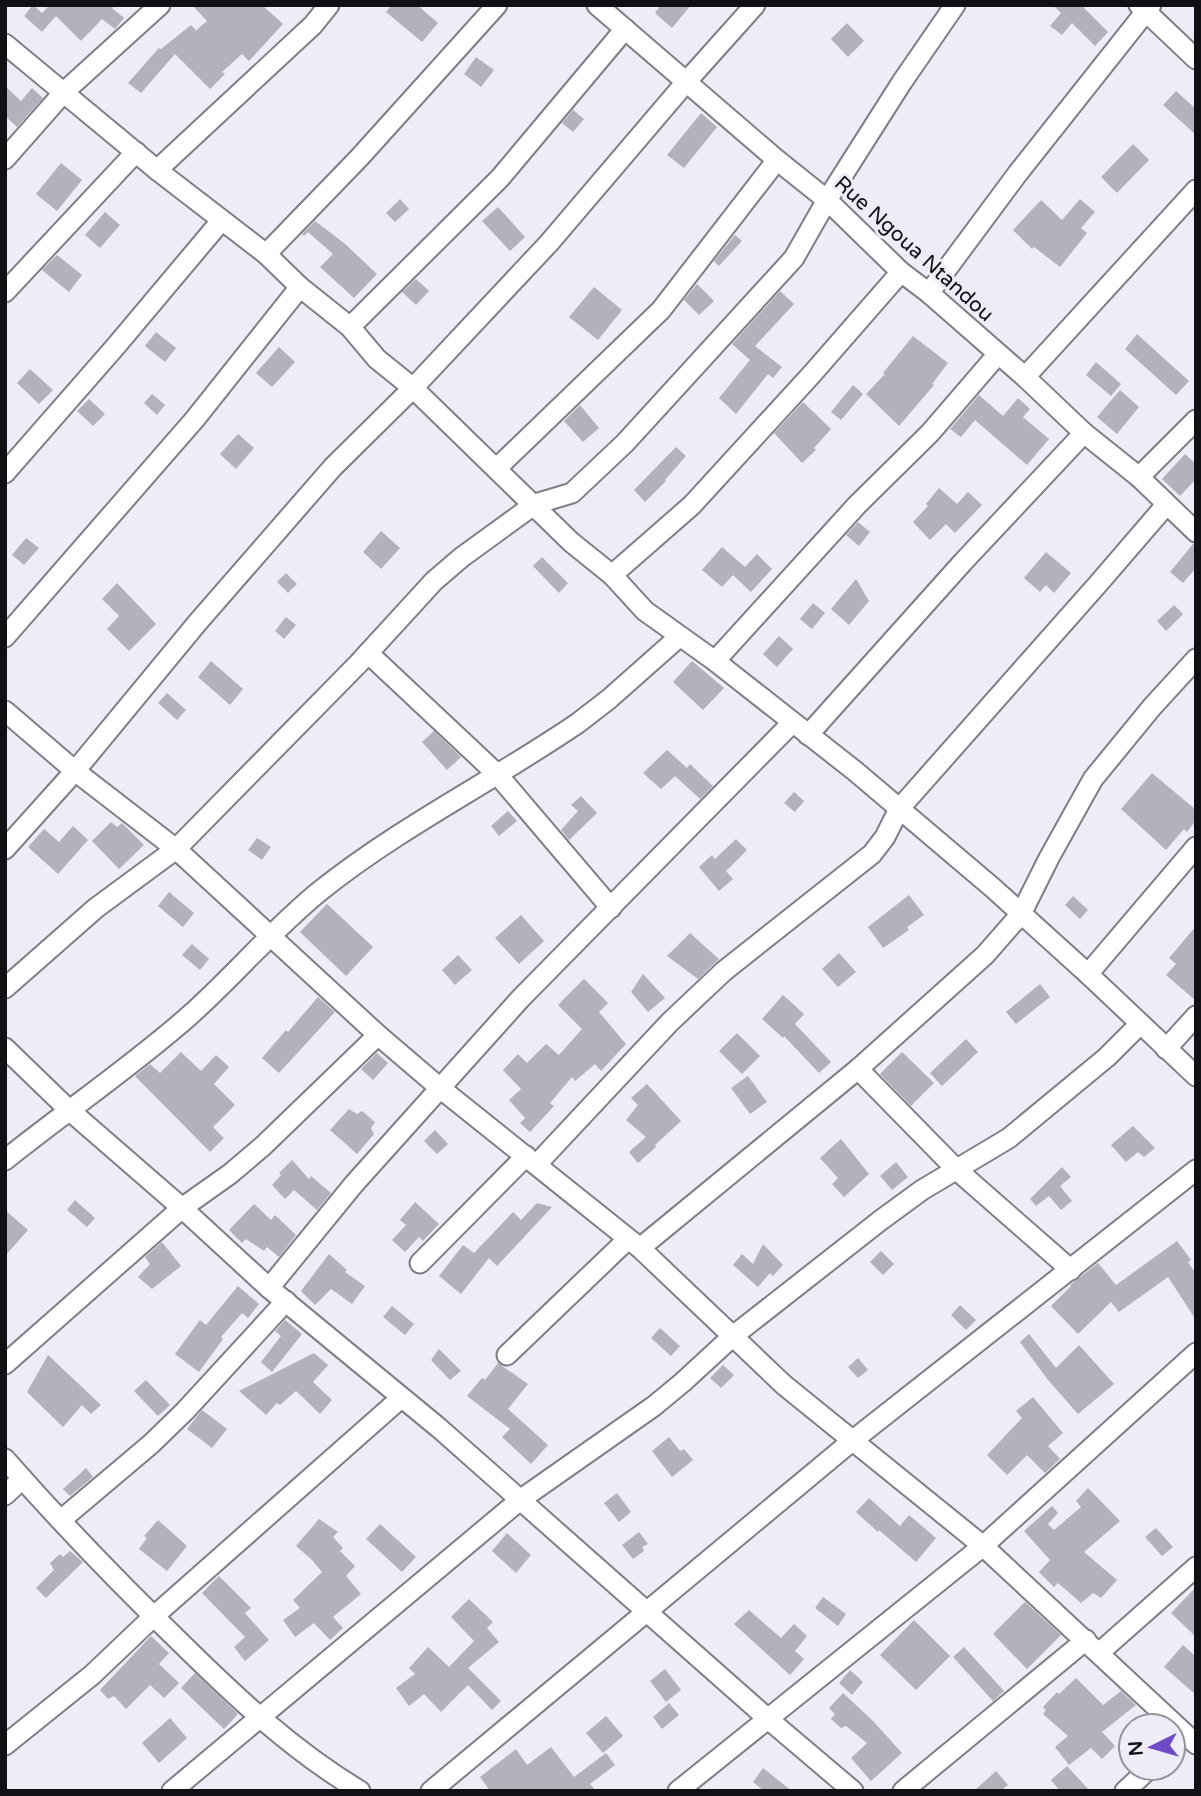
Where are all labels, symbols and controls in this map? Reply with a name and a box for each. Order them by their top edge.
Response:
street label: Rue Ngoua Ntandou [829,171,999,327]
north arrow [1117,1712,1187,1782]
text: N [1124,1740,1148,1757]

